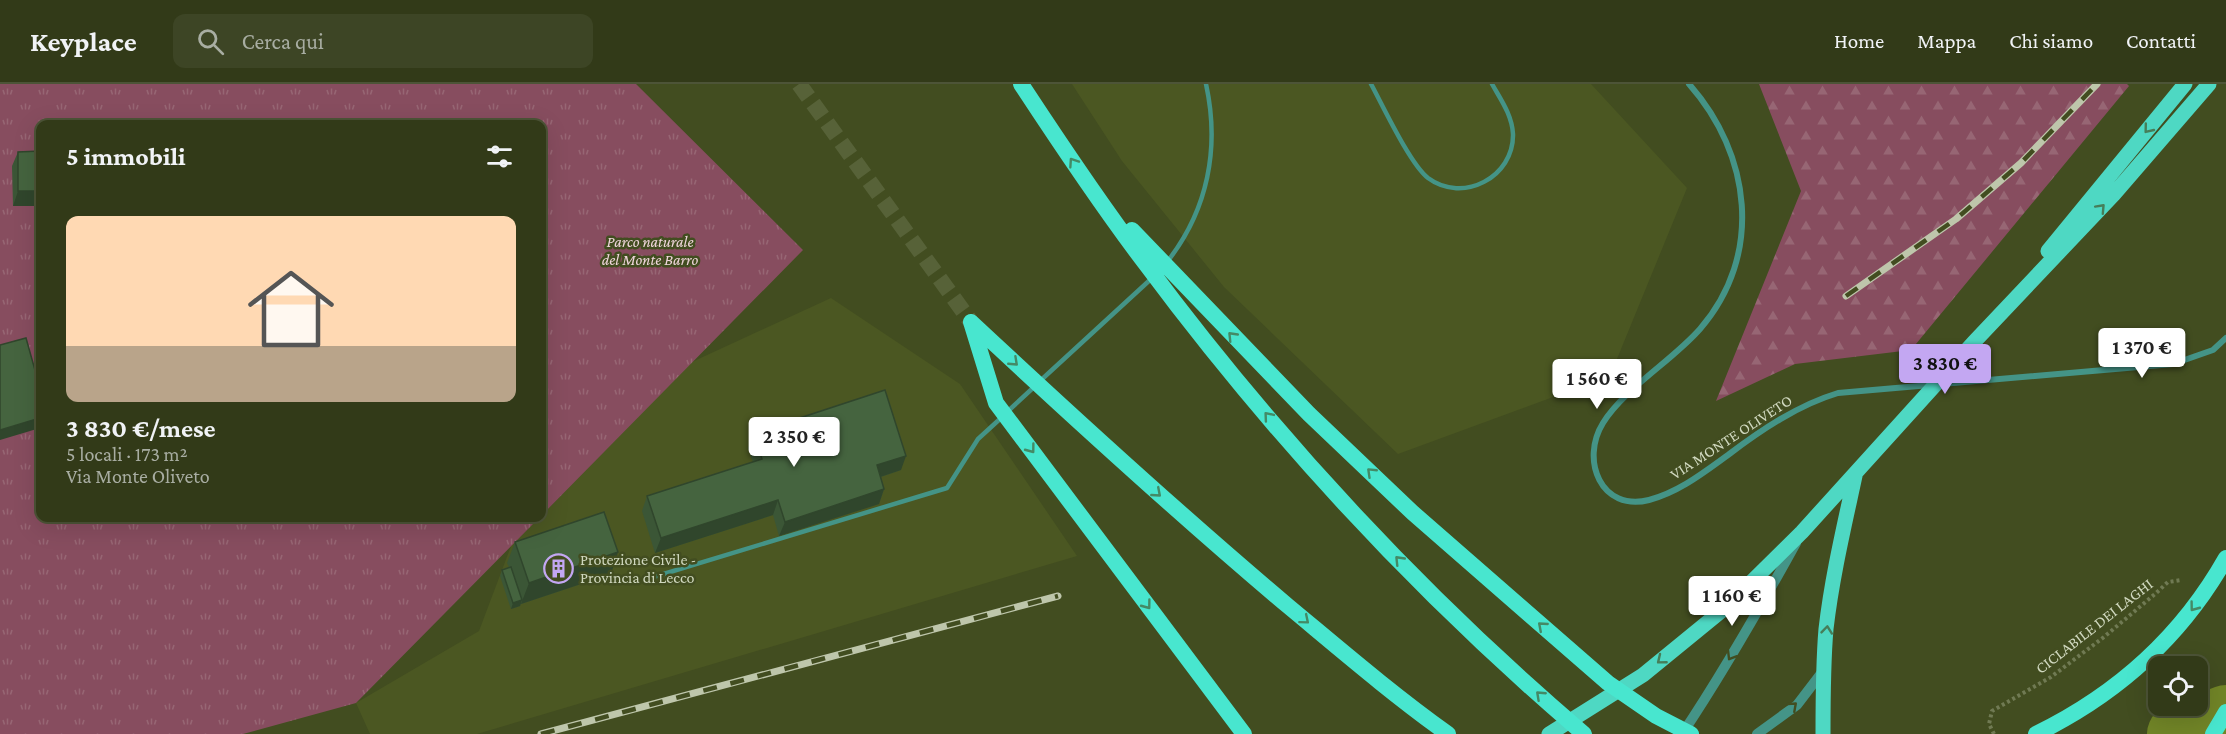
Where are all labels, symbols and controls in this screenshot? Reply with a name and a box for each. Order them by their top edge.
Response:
search box [173,14,593,68]
icon: search [194,25,227,58]
text: Keyplace [30,26,137,57]
text: Cerca qui [242,29,324,54]
text: Home [1834,29,1884,53]
text: Mappa [1917,29,1976,53]
text: Chi siamo [2009,29,2093,53]
text: Contatti [2126,29,2196,53]
one-way arrow [2144,122,2155,133]
icon: filters [483,140,516,173]
text: 5 immobili [66,142,186,171]
one-way arrow [1069,157,1080,168]
one-way arrow [2094,204,2105,214]
park label: Parco naturale del Monte Barro [602,233,698,268]
icon: home [237,255,345,363]
pin: 1 370 € [2087,328,2197,379]
one-way arrow [1228,332,1239,342]
text: 1 370 € [2112,336,2172,358]
pin: 3 830 € [1890,344,2000,395]
text: 3 830 € [1913,352,1977,374]
one-way arrow [1006,354,1017,365]
pin: 1 560 € [1542,359,1652,410]
text: 1 560 € [1566,367,1628,389]
street label: VIA MONTE OLIVETO [1667,391,1795,483]
one-way arrow [1264,412,1275,423]
text: 3 830 €/mese [66,414,216,443]
pin: 2 350 € [739,417,849,468]
text: 2 350 € [763,425,825,447]
one-way arrow [1024,442,1035,453]
text: 5 locali · 173 m² [66,443,188,465]
text: Via Monte Oliveto [66,465,210,487]
one-way arrow [1367,469,1378,480]
one-way arrow [1151,486,1161,497]
place label: Protezione Civile - Provincia di Lecco [580,551,696,586]
building icon: Protezione Civile - Provincia di Lecco [543,552,575,584]
one-way arrow [1396,557,1407,568]
street label: CICLABILE DEI LAGHI [2032,575,2156,677]
pin: 1 160 € [1677,576,1787,627]
text: 1 160 € [1703,584,1761,606]
one-way arrow [1140,598,1151,609]
one-way arrow [2190,600,2201,611]
one-way arrow [1298,613,1309,624]
one-way arrow [1538,622,1549,633]
one-way arrow [1820,625,1832,635]
one-way arrow [1727,650,1739,660]
one-way arrow [1657,652,1668,663]
map controls [2148,656,2208,716]
button: locate [2148,656,2208,716]
one-way arrow [1537,691,1547,702]
one-way arrow [1787,702,1797,713]

